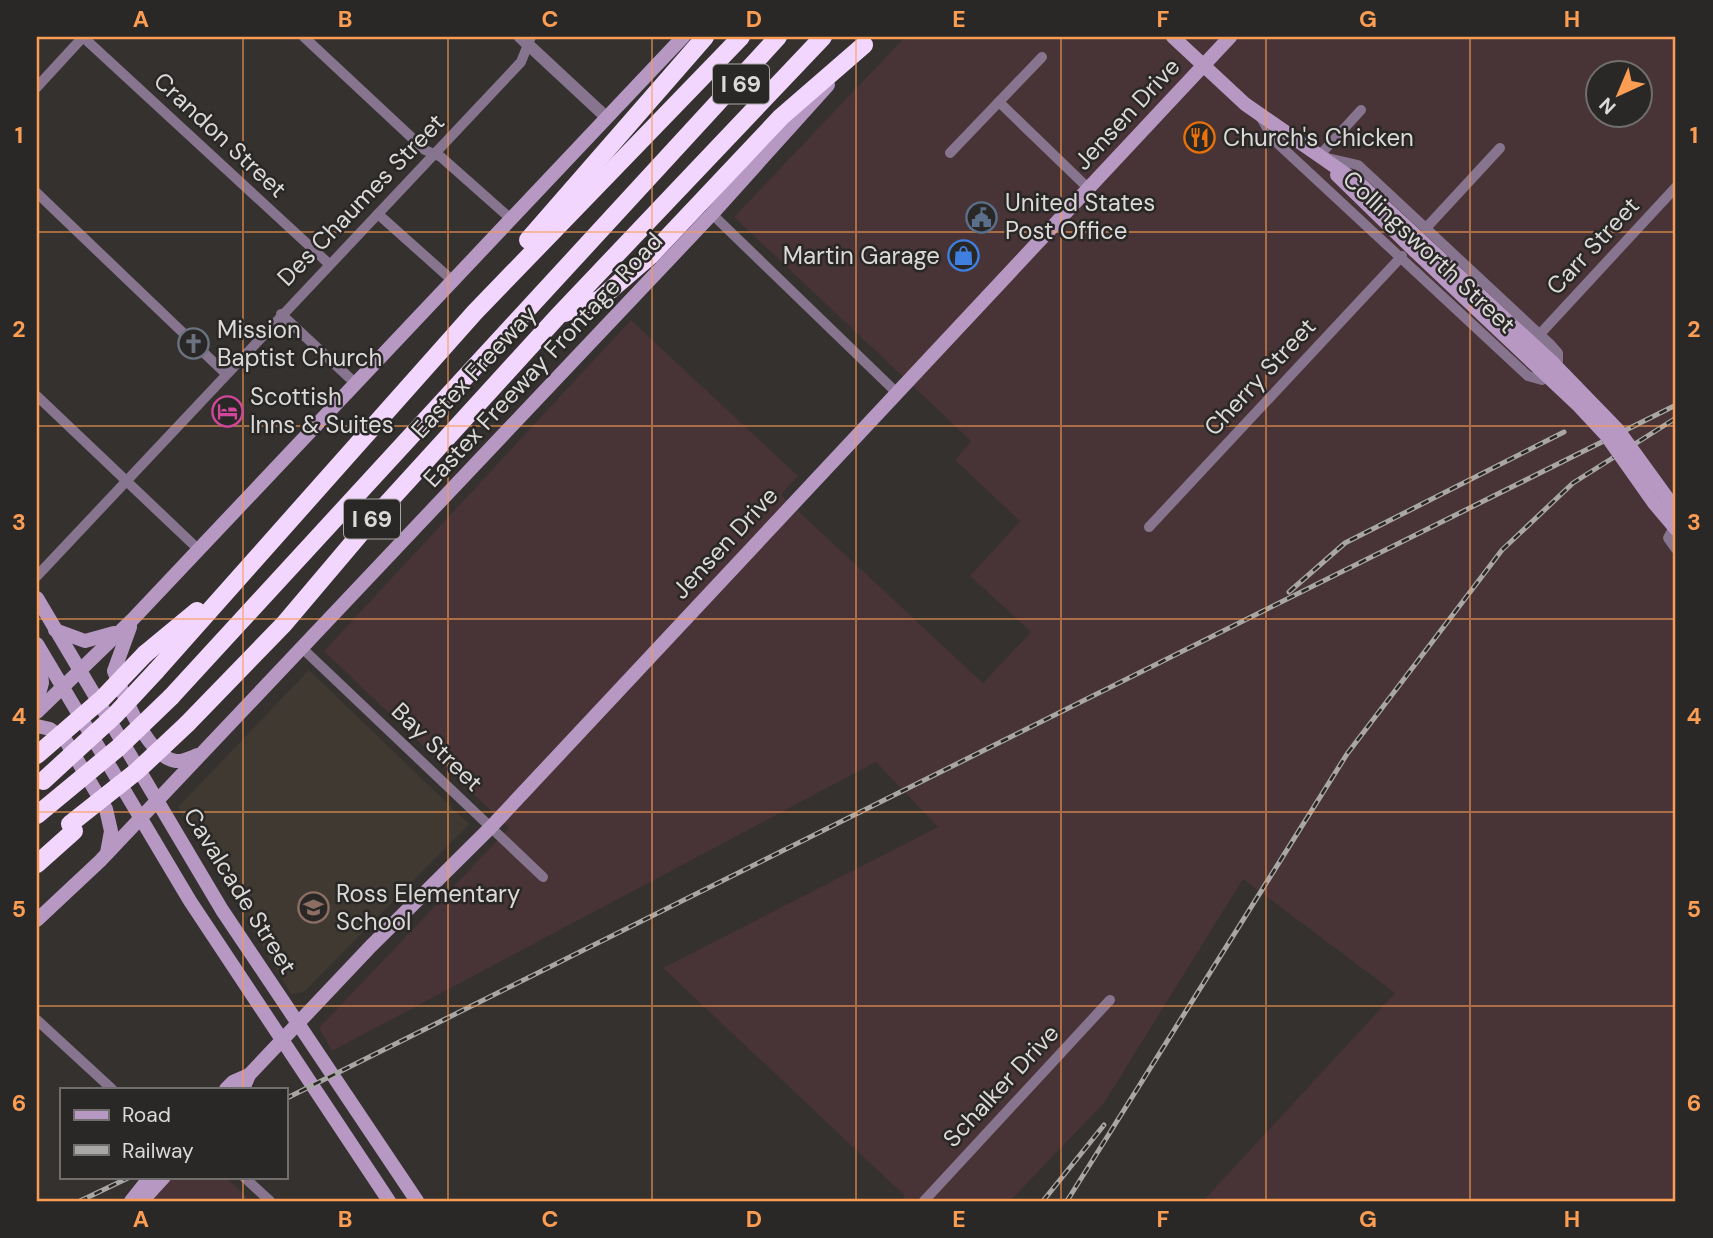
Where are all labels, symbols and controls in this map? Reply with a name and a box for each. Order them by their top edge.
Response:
text: A [133,4,149,34]
text: B [338,4,352,34]
text: C [542,4,558,34]
text: D [746,4,762,34]
text: E [952,4,966,34]
text: F [1157,4,1170,34]
text: G [1359,4,1377,34]
text: H [1564,4,1580,34]
street label: Jensen Drive [1067,51,1186,176]
north arrow [1584,60,1654,130]
road number: I 69 [713,64,769,104]
street label: Crandon Street [147,65,293,204]
text: N [1594,92,1621,120]
street label: Des Chaumes Street [270,107,451,292]
text: 1 [15,120,23,150]
text: 1 [1690,120,1698,150]
restaurant icon: Church's Chicken [1183,121,1217,155]
place label: Church's Chicken [1223,122,1414,153]
street label: Collingsworth Street [1336,163,1522,340]
place label: United States Post Office [1005,187,1155,246]
street label: Carr Street [1540,190,1646,301]
public building icon: United States Post Office [965,200,999,234]
street label: Eastex Freeway Frontage Road [417,227,669,493]
shop icon: Martin Garage [946,239,980,273]
place label: Martin Garage [783,240,940,271]
street label: Eastex Freeway [405,300,543,444]
street label: Cherry Street [1197,311,1322,442]
text: 2 [12,314,26,344]
place label: Mission Baptist Church [217,314,382,373]
text: 2 [1687,314,1701,344]
church icon: Mission Baptist Church [177,327,211,361]
place label: Scottish Inns & Suites [250,381,394,440]
hotel icon: Scottish Inns & Suites [210,394,244,428]
street label: Jensen Drive [665,480,784,605]
road number: I 69 [344,499,400,538]
text: 3 [12,507,26,537]
text: 3 [1687,507,1701,537]
street label: Bay Street [385,696,489,798]
text: 4 [12,701,27,731]
text: 4 [1687,701,1702,731]
street label: Cavalcade Street [177,802,304,980]
place label: Ross Elementary School [336,878,520,937]
school or university icon: Ross Elementary School [296,891,330,925]
text: 5 [12,894,26,924]
text: 5 [1687,894,1701,924]
street label: Schalker Drive [936,1018,1065,1154]
text: 6 [12,1088,26,1118]
legend [60,1088,287,1178]
text: 6 [1687,1088,1701,1118]
text: Road [122,1101,171,1129]
text: Railway [122,1137,194,1165]
text: A [133,1204,149,1234]
text: B [338,1204,352,1234]
text: C [542,1204,558,1234]
text: D [746,1204,762,1234]
text: E [952,1204,966,1234]
text: F [1157,1204,1170,1234]
text: G [1359,1204,1377,1234]
text: H [1564,1204,1580,1234]

